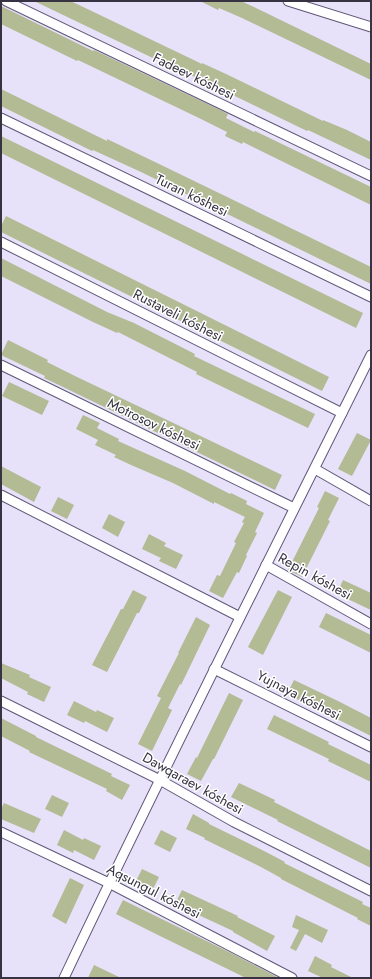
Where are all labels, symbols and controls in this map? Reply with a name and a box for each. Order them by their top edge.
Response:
street label: Fadeev kóshesi [150,48,238,104]
street label: Turan kóshesi [152,169,232,221]
street label: Rustaveli kóshesi [130,284,226,346]
street label: Motrosov kóshesi [104,393,204,455]
street label: Repin kóshesi [275,548,355,604]
street label: Yujnaya kóshesi [254,665,344,725]
street label: Dawqaraev kóshesi [139,747,247,819]
street label: Aqsungul kóshesi [103,859,205,923]

